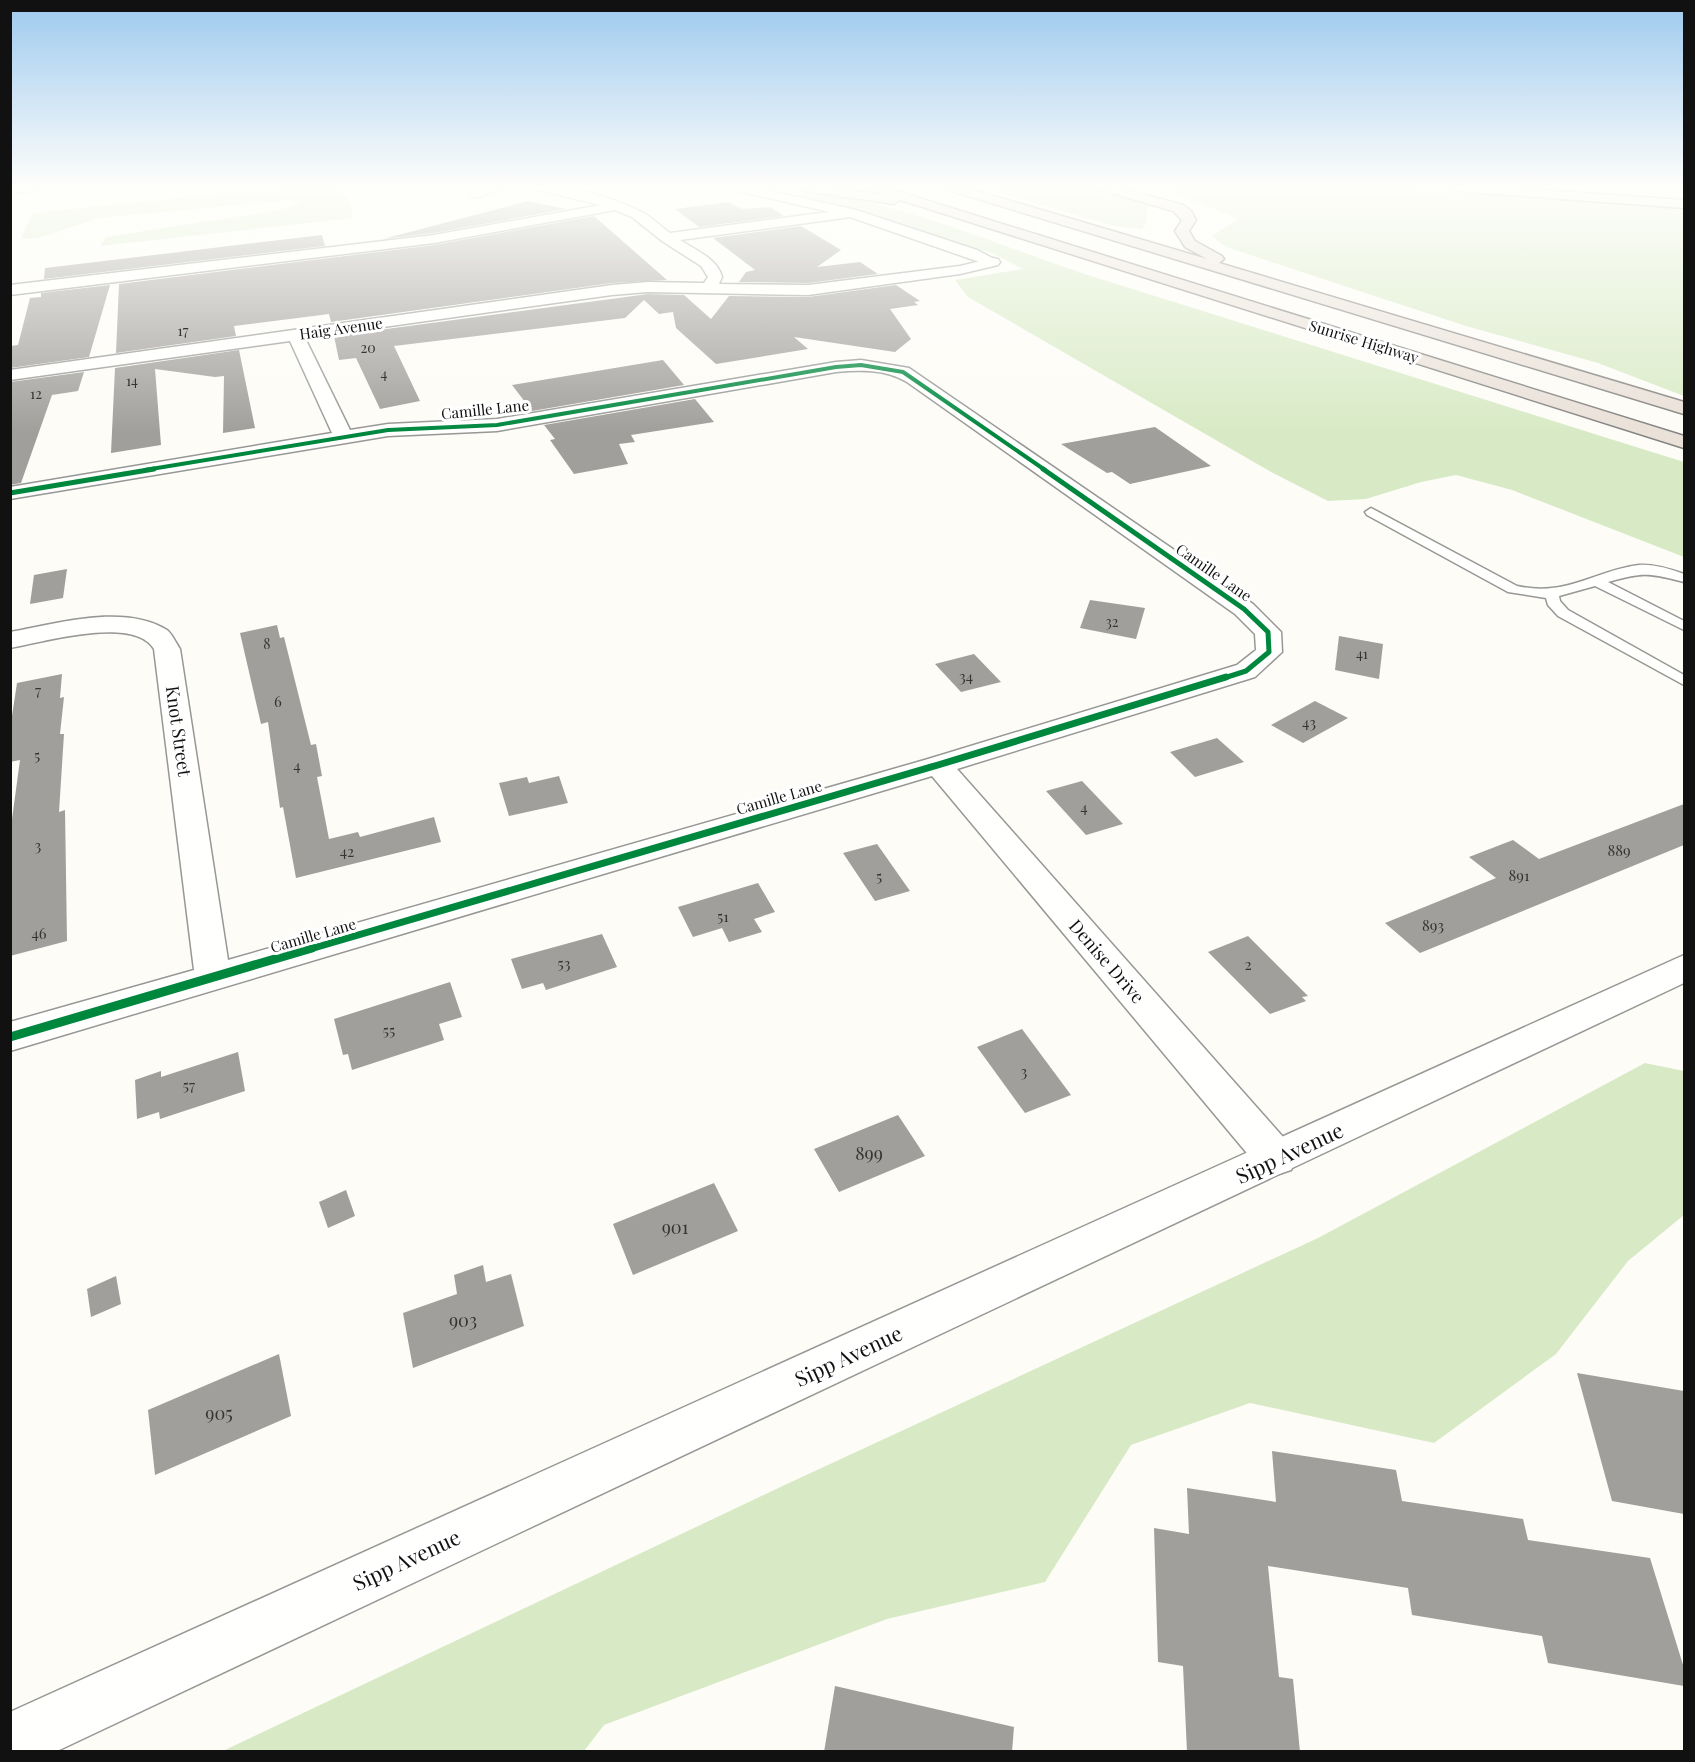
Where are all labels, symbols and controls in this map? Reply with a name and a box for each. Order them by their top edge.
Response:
street label: Haig Avenue [298,312,384,344]
street label: Sunrise Highway [1307,315,1422,367]
house number: 17 [178,321,189,340]
house number: 20 [360,338,376,357]
house number: 4 [381,364,388,383]
house number: 14 [126,371,138,390]
house number: 12 [30,384,42,403]
street label: Camille Lane [440,394,530,424]
street label: Camille Lane [1172,539,1256,605]
house number: 32 [1105,612,1119,631]
house number: 8 [263,634,271,653]
house number: 41 [1356,644,1368,663]
house number: 34 [959,666,973,686]
house number: 7 [35,680,41,700]
street label: Knot Street [161,684,197,778]
house number: 6 [274,691,282,711]
house number: 43 [1302,712,1316,732]
house number: 5 [34,745,40,765]
house number: 4 [293,755,301,775]
street label: Camille Lane [734,775,824,819]
house number: 4 [1080,797,1088,817]
house number: 3 [35,835,42,855]
house number: 889 [1607,840,1631,860]
house number: 42 [340,841,354,861]
house number: 891 [1509,865,1530,885]
house number: 5 [876,866,882,886]
house number: 51 [717,906,729,926]
street label: Camille Lane [268,913,358,957]
street label: Denise Drive [1064,914,1150,1008]
house number: 893 [1422,915,1444,935]
house number: 46 [31,923,47,943]
house number: 53 [558,953,571,973]
house number: 2 [1244,954,1252,974]
house number: 55 [383,1020,395,1040]
house number: 3 [1021,1061,1028,1081]
house number: 57 [183,1075,195,1095]
street label: Sipp Avenue [1231,1115,1347,1189]
house number: 899 [855,1141,883,1165]
house number: 901 [662,1215,689,1239]
house number: 903 [449,1308,477,1332]
street label: Sipp Avenue [790,1318,906,1392]
house number: 905 [205,1401,233,1425]
street label: Sipp Avenue [348,1522,464,1596]

